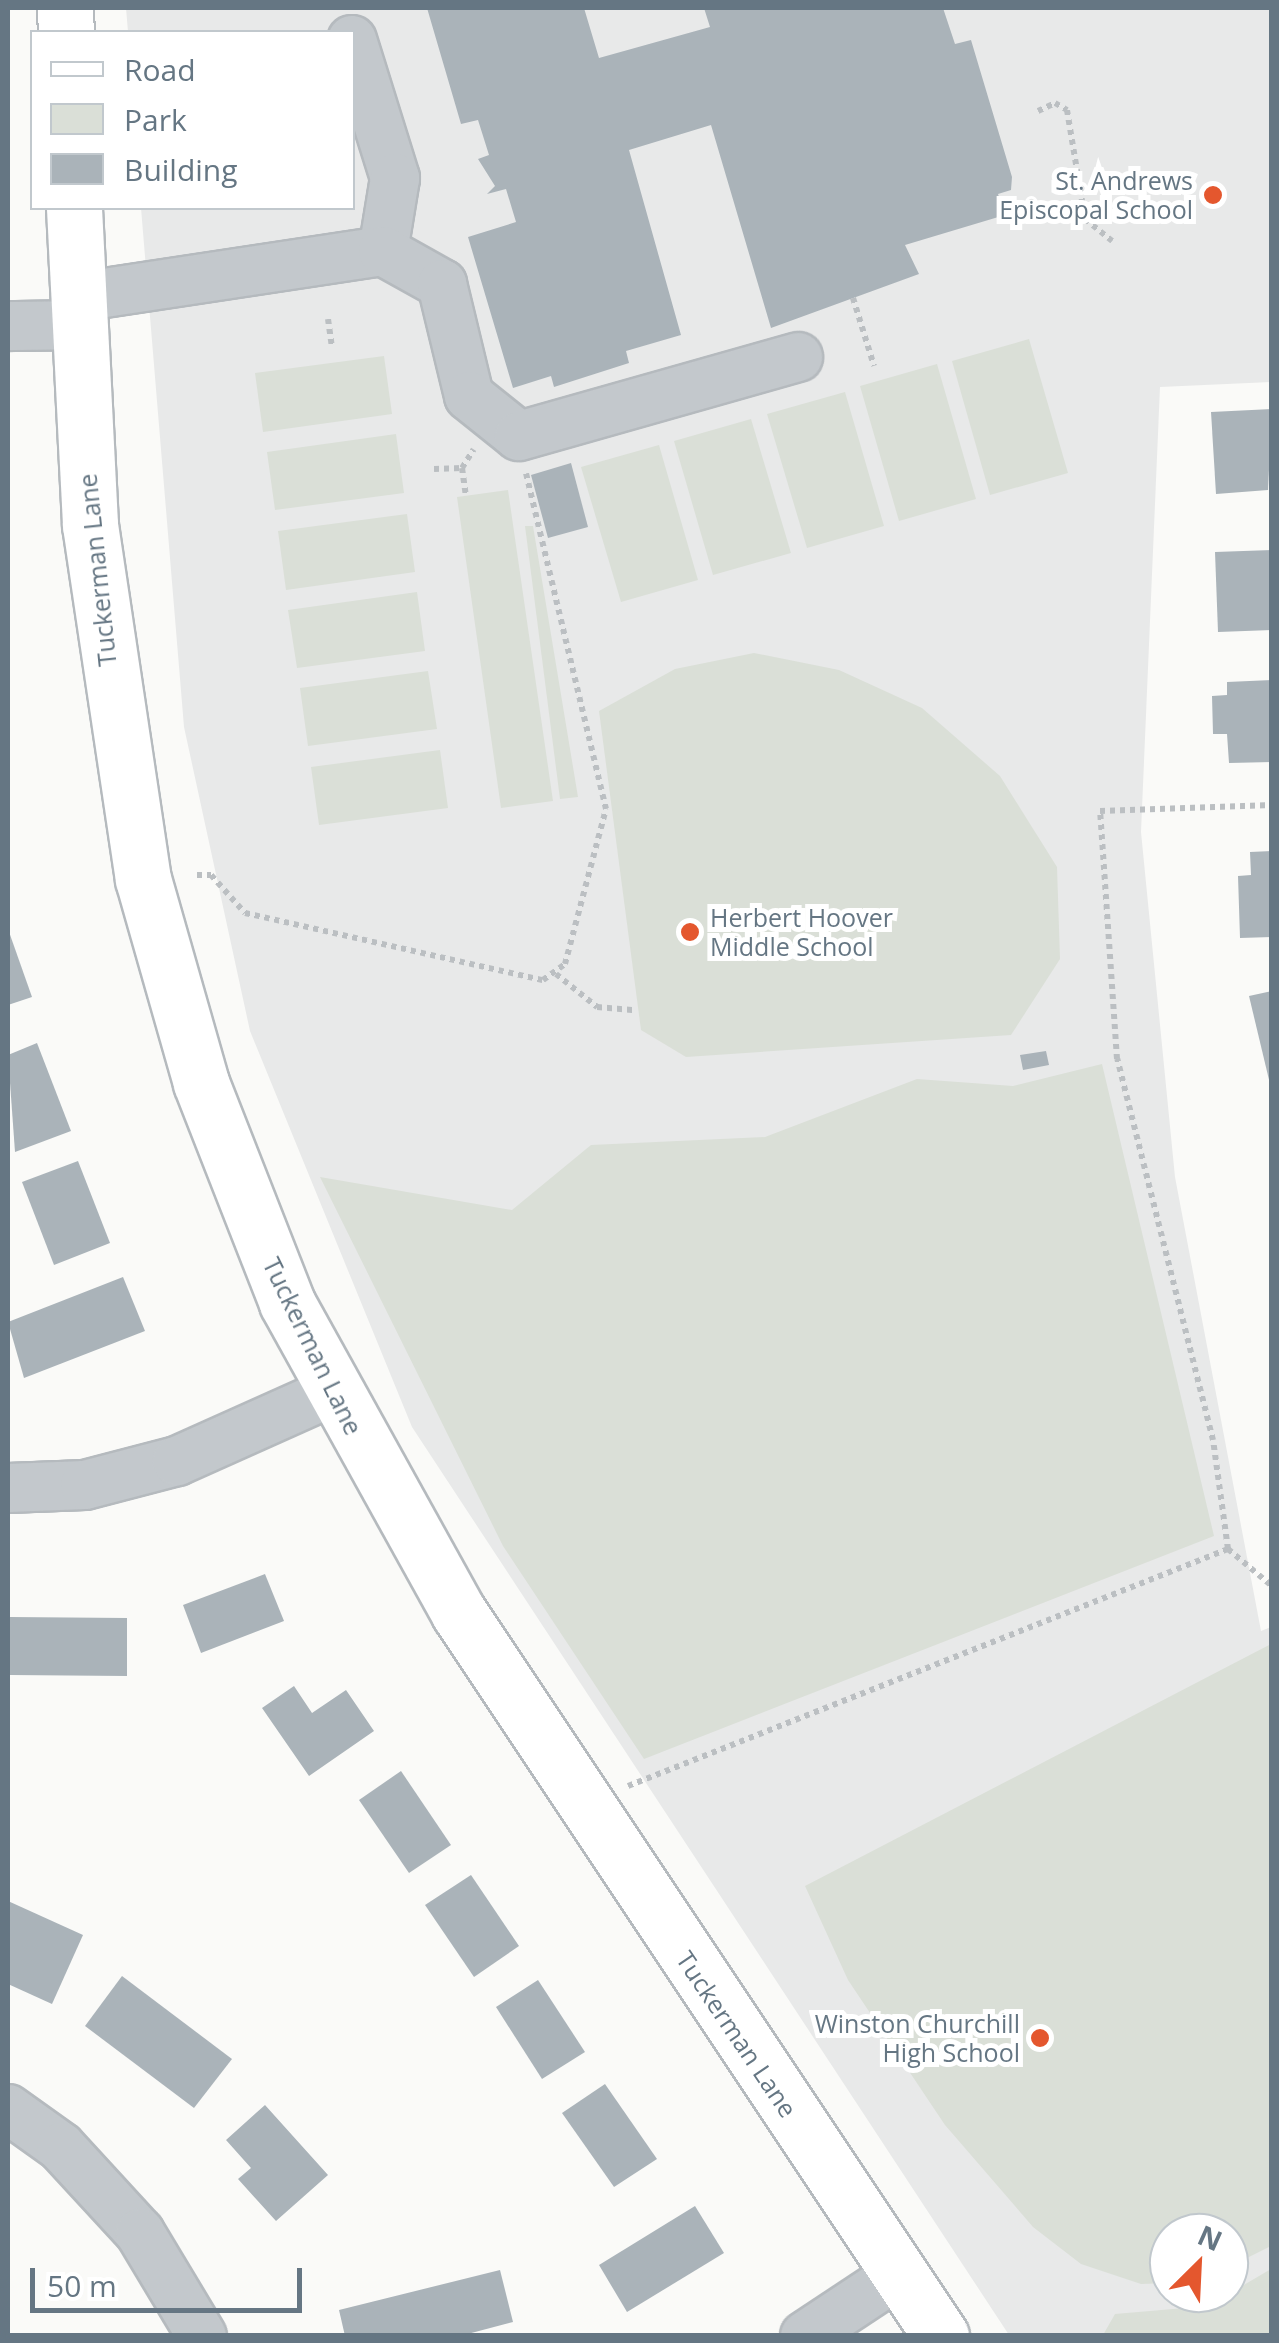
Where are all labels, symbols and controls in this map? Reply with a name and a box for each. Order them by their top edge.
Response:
legend [30,30,355,210]
text: Road [124,49,196,90]
text: Park [124,99,187,140]
text: Building [124,149,238,190]
place label: St. Andrews Episcopal School [999,166,1193,225]
marker: St. Andrews Episcopal School [1202,184,1224,206]
street label: Tuckerman Lane [72,472,122,668]
place label: Herbert Hoover Middle School [710,903,893,962]
marker: Herbert Hoover Middle School [679,921,701,943]
street label: Tuckerman Lane [257,1252,369,1440]
street label: Tuckerman Lane [670,1945,804,2123]
place label: Winston Churchill High School [815,2009,1020,2068]
marker: Winston Churchill High School [1029,2027,1051,2049]
north arrow [1149,2213,1249,2313]
text: N [1192,2215,1229,2259]
scale bar [35,2248,308,2310]
text: 50 m [47,2265,117,2306]

